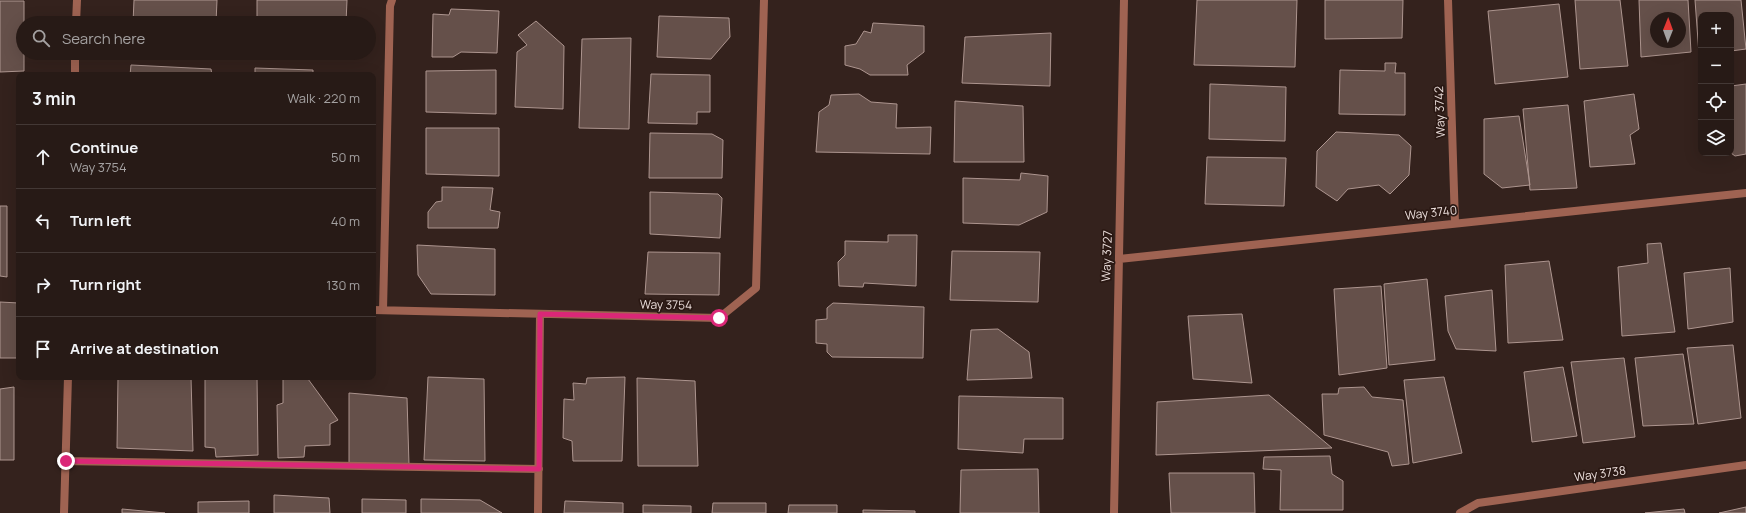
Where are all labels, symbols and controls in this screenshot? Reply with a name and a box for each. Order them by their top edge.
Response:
north arrow [1650,12,1686,48]
map controls [1698,12,1734,156]
button: + [1698,12,1734,48]
search box [16,16,376,60]
icon: search [30,27,52,49]
text: Search here [62,28,145,49]
button: − [1698,48,1734,84]
button: locate [1698,84,1734,120]
street label: Way 3742 [1430,86,1449,138]
text: 3 min [32,87,76,110]
text: Walk · 220 m [287,89,360,107]
button: layers [1698,120,1734,156]
text: Continue [70,137,138,158]
icon: ahead [32,146,54,168]
text: 50 m [331,148,360,166]
text: Way 3754 [70,158,127,176]
street label: Way 3740 [1404,201,1458,224]
icon: left [32,210,54,232]
text: Turn left [70,210,132,231]
text: 40 m [331,212,360,230]
street label: Way 3727 [1097,230,1116,282]
icon: right [32,274,54,296]
text: Turn right [70,274,141,295]
text: 130 m [326,276,360,294]
street label: Way 3754 [640,296,692,313]
route start [710,309,728,327]
icon: arrive [32,338,54,360]
text: Arrive at destination [70,338,219,359]
route end [57,452,75,470]
street label: Way 3738 [1573,461,1627,486]

